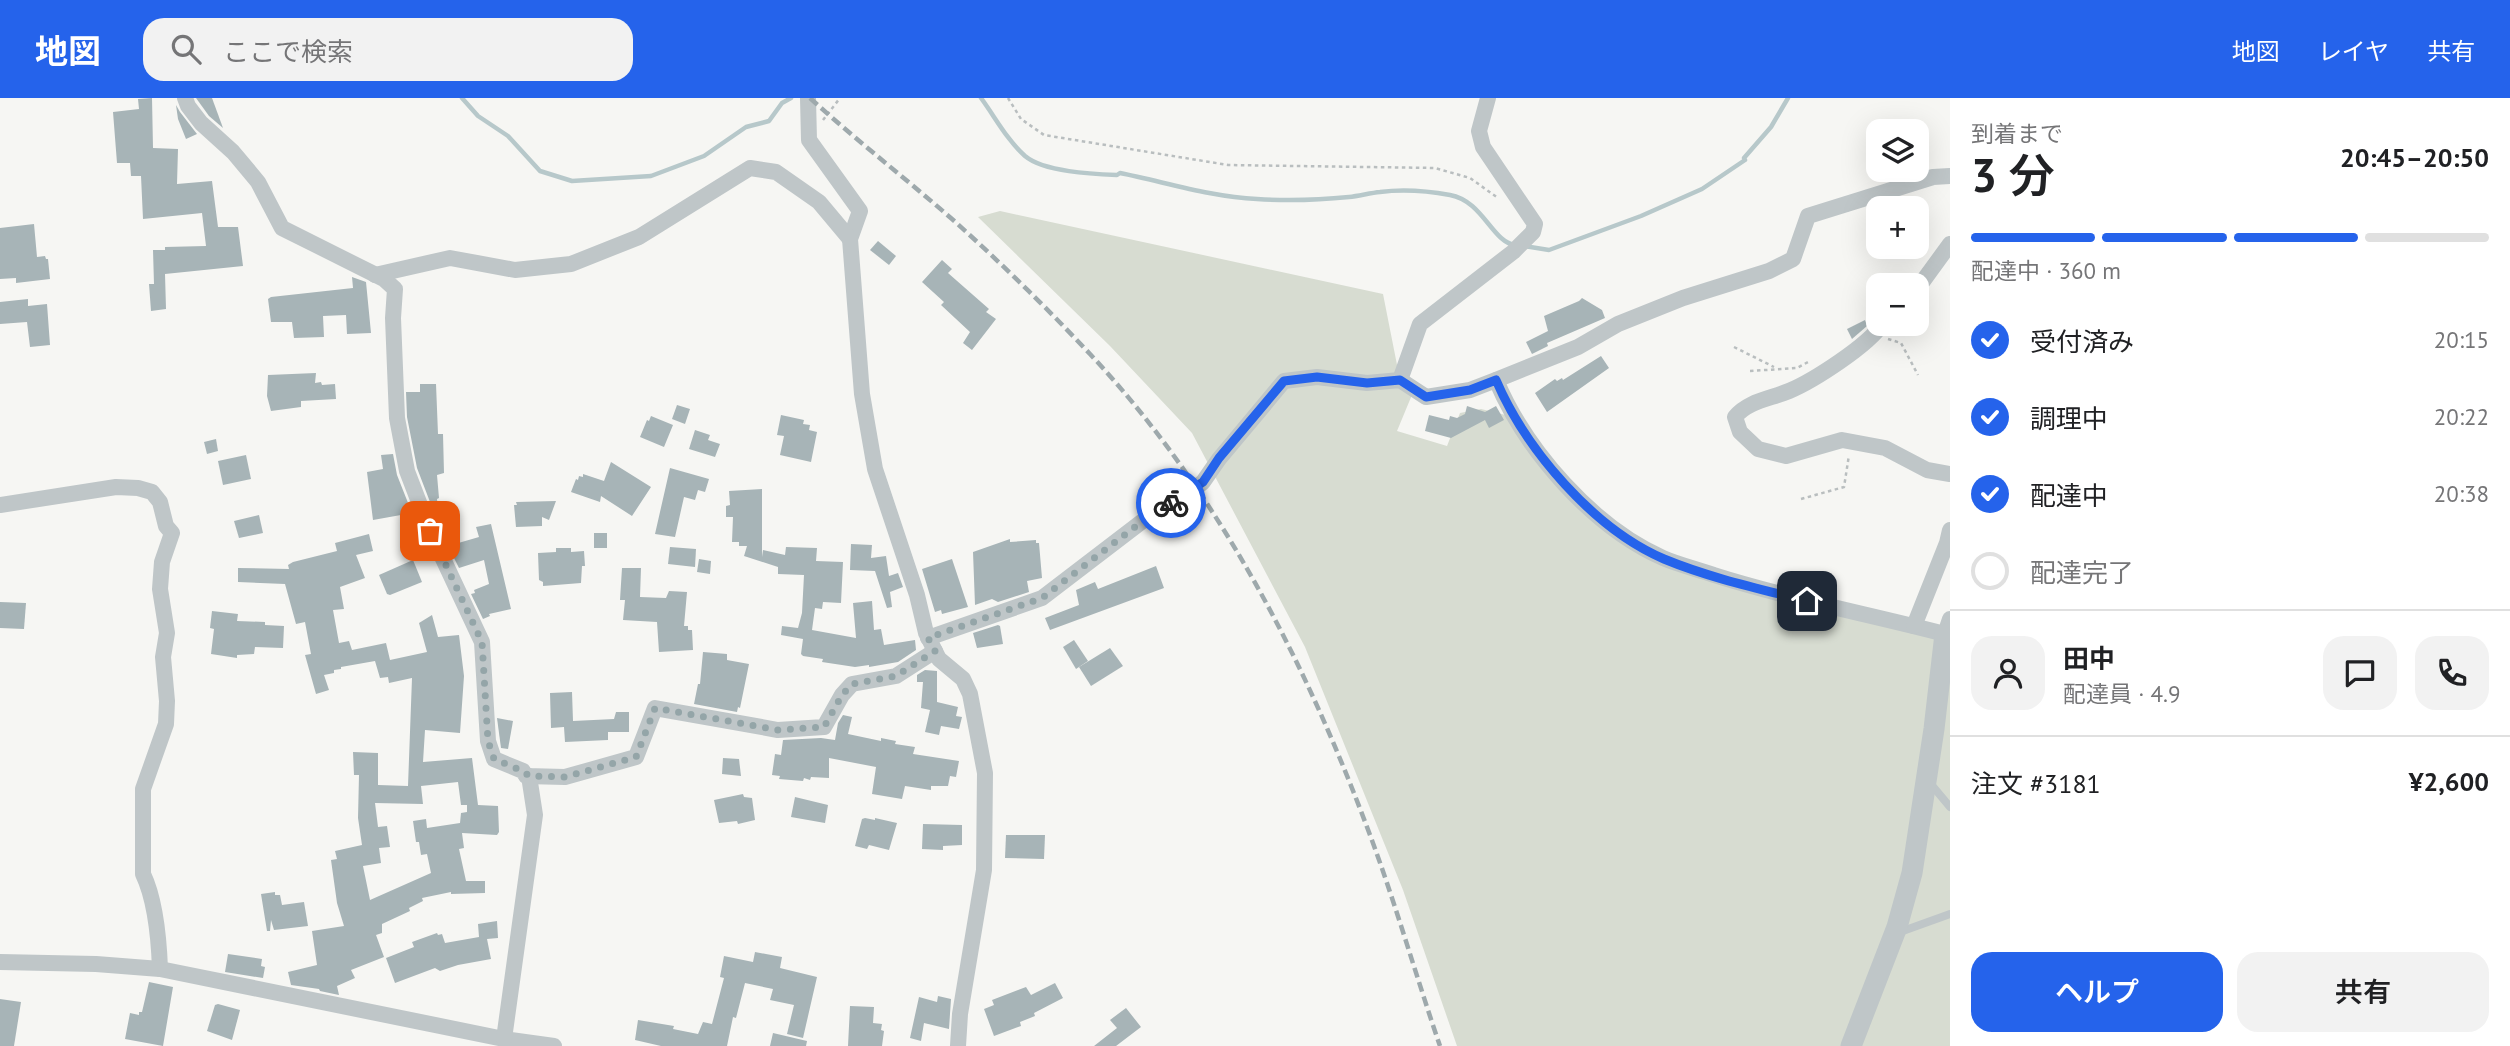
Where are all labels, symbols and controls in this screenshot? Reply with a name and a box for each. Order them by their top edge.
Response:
search box [143,18,633,81]
text: 地図 [35,29,101,72]
icon: search [167,30,205,68]
text: ここで検索 [223,35,353,68]
text: 地図 [2232,36,2280,67]
text: レイヤ [2318,36,2389,67]
text: 共有 [2427,36,2475,67]
map controls [1866,119,1929,336]
button: layers [1866,119,1929,182]
text: 到着まで [1971,119,2063,148]
text: 20:45–20:50 [2340,141,2489,174]
text: 3 分 [1971,145,2055,205]
button: + [1866,196,1929,259]
text: 配達中 · 360 m [1971,256,2121,285]
button: − [1866,273,1929,336]
icon: check [1971,321,2009,359]
text: 受付済み [2030,325,2134,358]
text: 20:15 [2434,325,2489,354]
icon: check [1971,398,2009,436]
text: 調理中 [2030,402,2108,435]
text: 20:22 [2434,402,2489,431]
courier [1136,468,1206,538]
icon: check [1971,475,2009,513]
text: 配達中 [2030,479,2108,512]
text: 20:38 [2434,479,2489,508]
icon: bike [1152,484,1190,522]
pin [400,501,460,561]
icon: bag [411,512,449,550]
text: 配達完了 [2030,556,2134,589]
pin [1777,571,1837,631]
icon: home [1788,582,1826,620]
button: person [1971,636,2045,710]
button: chat [2323,636,2397,710]
button: phone [2415,636,2489,710]
text: 田中 [2063,642,2115,675]
text: 配達員 · 4.9 [2063,679,2180,708]
text: ¥2,600 [2409,765,2489,798]
text: 注文 #3181 [1971,767,2101,800]
button: ヘルプ [1971,952,2223,1032]
button: 共有 [2237,952,2489,1032]

